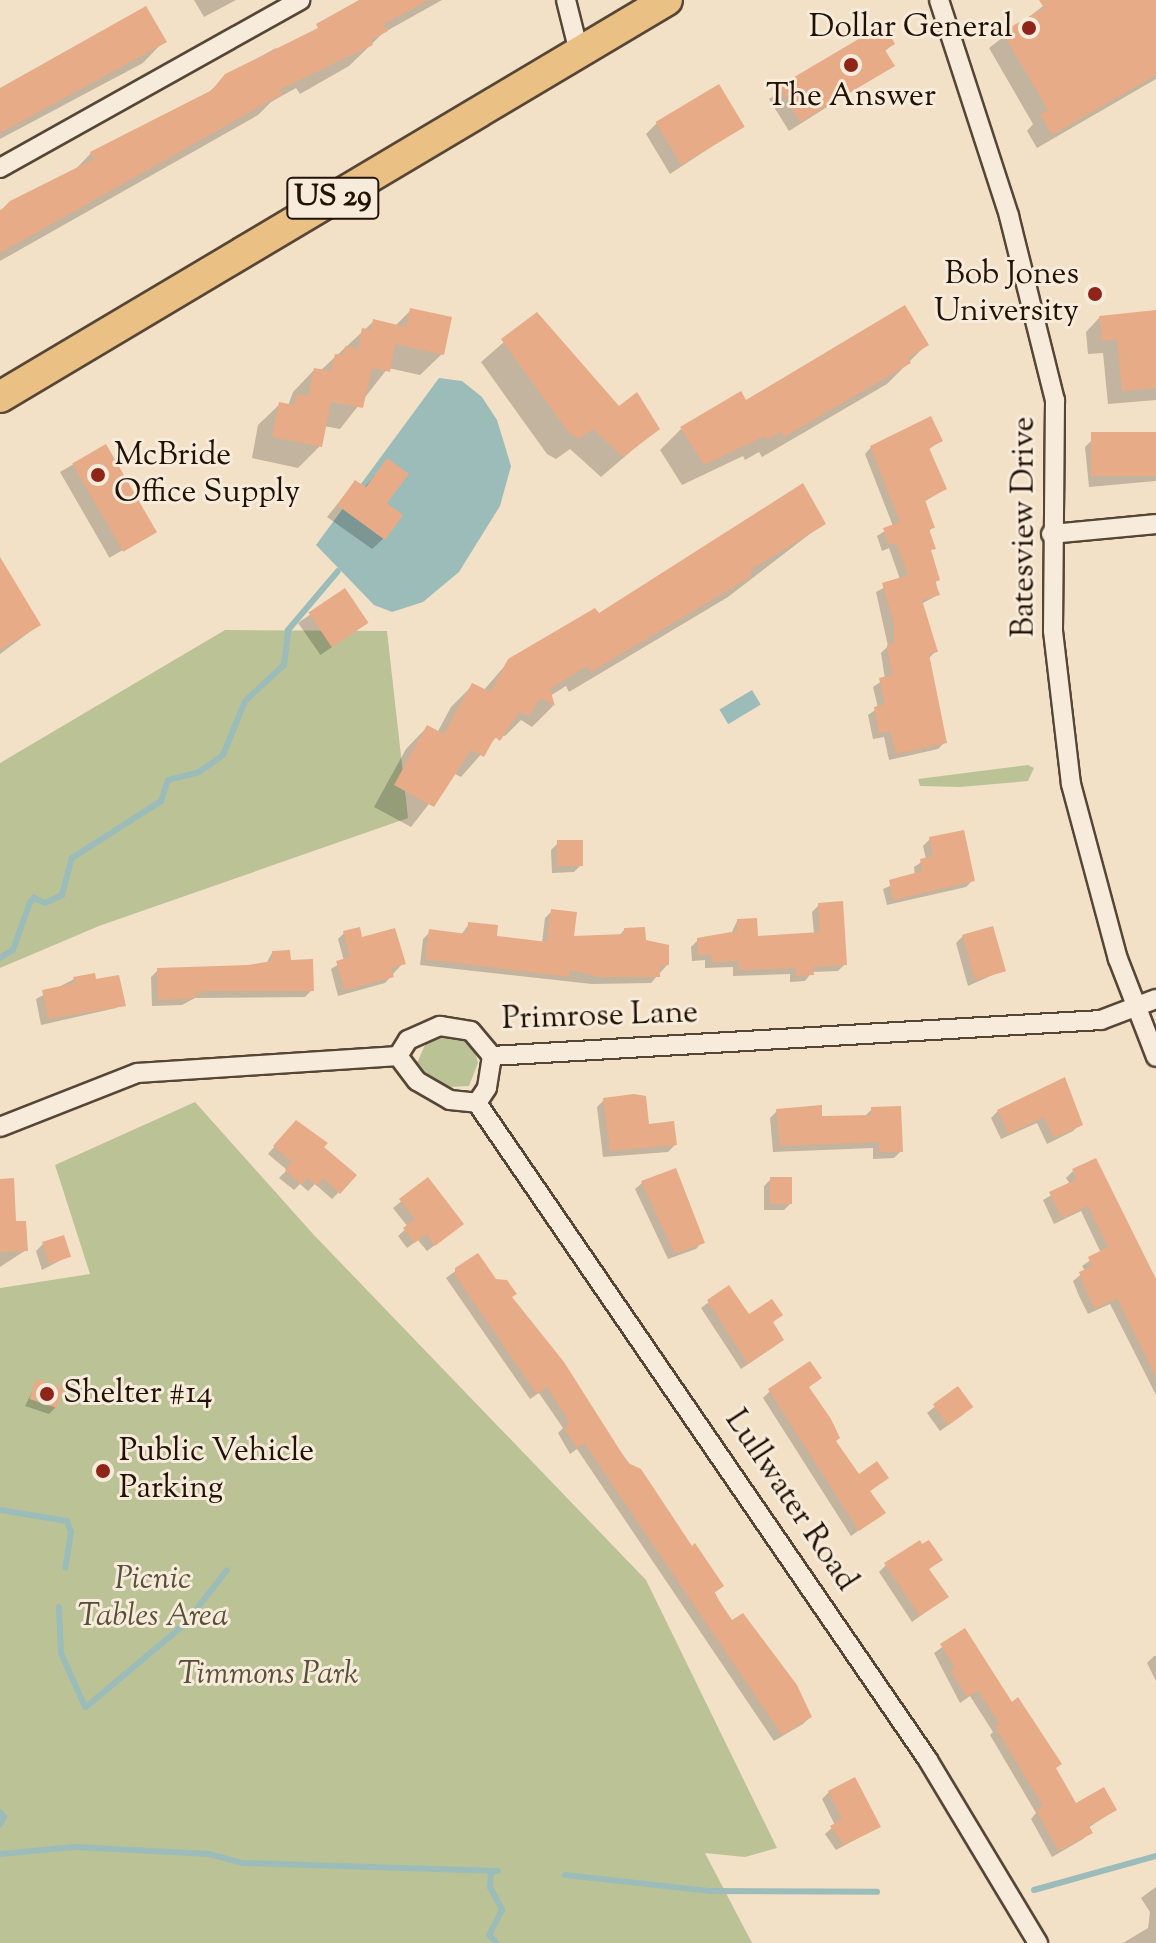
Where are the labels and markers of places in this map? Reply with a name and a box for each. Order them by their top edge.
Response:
place label: Dollar General [809,9,1013,47]
marker: Dollar General [1020,19,1038,37]
marker: The Answer [842,56,860,74]
place label: The Answer [766,78,936,116]
place label: Bob Jones University [934,257,1079,332]
marker: Bob Jones University [1086,285,1104,303]
place label: McBride Office Supply [114,438,300,513]
marker: McBride Office Supply [89,466,107,484]
place label: Shelter #14 [63,1375,213,1413]
marker: Shelter #14 [38,1385,56,1403]
place label: Public Vehicle Parking [119,1434,314,1509]
marker: Public Vehicle Parking [94,1462,112,1480]

